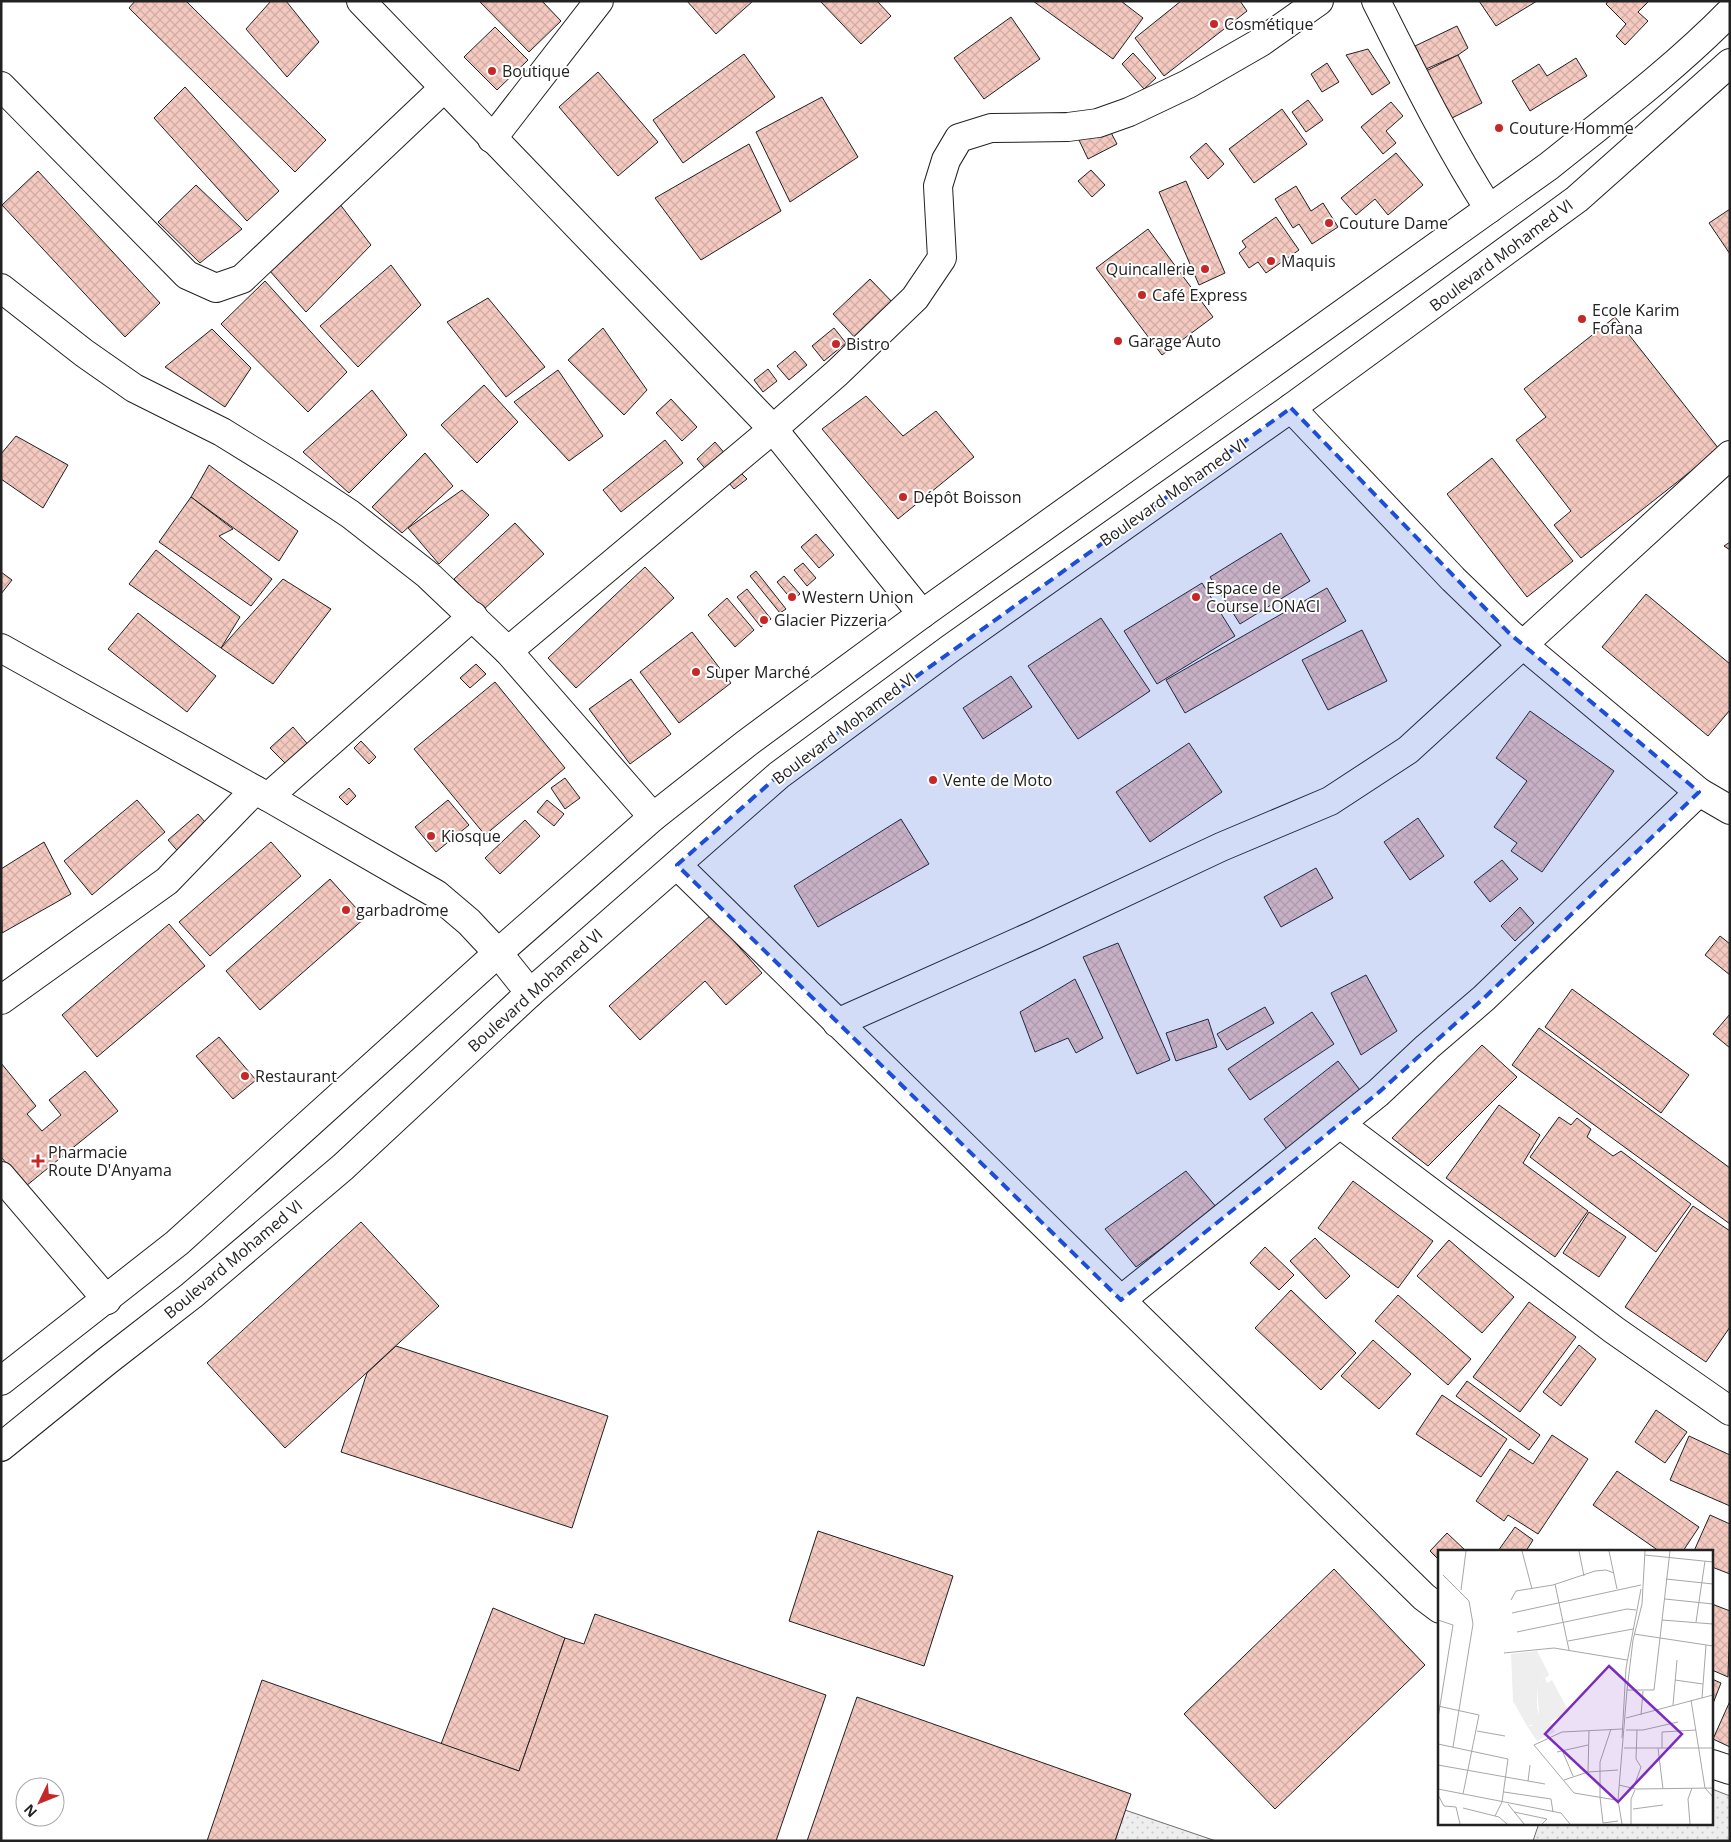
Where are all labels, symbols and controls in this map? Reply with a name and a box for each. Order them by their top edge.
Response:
place label: Cosmétique [1224,13,1313,35]
marker: Cosmétique [1208,18,1220,30]
place label: Boutique [502,60,570,82]
marker: Boutique [486,65,498,77]
place label: Couture Homme [1509,117,1634,139]
marker: Couture Homme [1493,122,1505,134]
street label: Boulevard Mohamed VI [1425,194,1577,316]
place label: Couture Dame [1339,212,1448,234]
marker: Couture Dame [1323,217,1335,229]
place label: Maquis [1281,250,1336,272]
marker: Maquis [1265,255,1277,267]
place label: Quincallerie [1106,258,1195,280]
marker: Quincallerie [1199,263,1211,275]
place label: Café Express [1152,284,1247,306]
marker: Café Express [1136,289,1148,301]
place label: Ecole Karim Fofana [1592,299,1679,339]
marker: Ecole Karim Fofana [1576,313,1588,325]
place label: Garage Auto [1128,330,1221,352]
place label: Bistro [846,333,890,355]
marker: Garage Auto [1112,335,1124,347]
marker: Bistro [830,338,842,350]
street label: Boulevard Mohamed VI [1095,433,1251,551]
place label: Dépôt Boisson [913,486,1022,508]
marker: Dépôt Boisson [897,491,909,503]
place label: Espace de Course LONACI [1206,577,1320,617]
place label: Western Union [802,586,914,608]
marker: Western Union [786,591,798,603]
marker: Espace de Course LONACI [1190,591,1202,603]
place label: Glacier Pizzeria [774,609,887,631]
marker: Glacier Pizzeria [758,614,770,626]
place label: Super Marché [706,661,810,683]
marker: Super Marché [690,666,702,678]
street label: Boulevard Mohamed VI [768,667,920,789]
place label: Vente de Moto [943,769,1052,791]
marker: Vente de Moto [927,774,939,786]
place label: Kiosque [441,825,501,847]
marker: Kiosque [425,830,437,842]
place label: garbadrome [356,899,449,921]
marker: garbadrome [340,904,352,916]
street label: Boulevard Mohamed VI [463,923,607,1057]
place label: Restaurant [255,1065,337,1087]
marker: Restaurant [239,1070,251,1082]
place label: Pharmacie Route D'Anyama [48,1141,172,1181]
marker: Pharmacie Route D'Anyama [32,1155,44,1167]
street label: Boulevard Mohamed VI [159,1194,307,1324]
inset map [1438,1550,1714,1824]
north arrow [15,1777,65,1827]
text: N [19,1801,41,1822]

